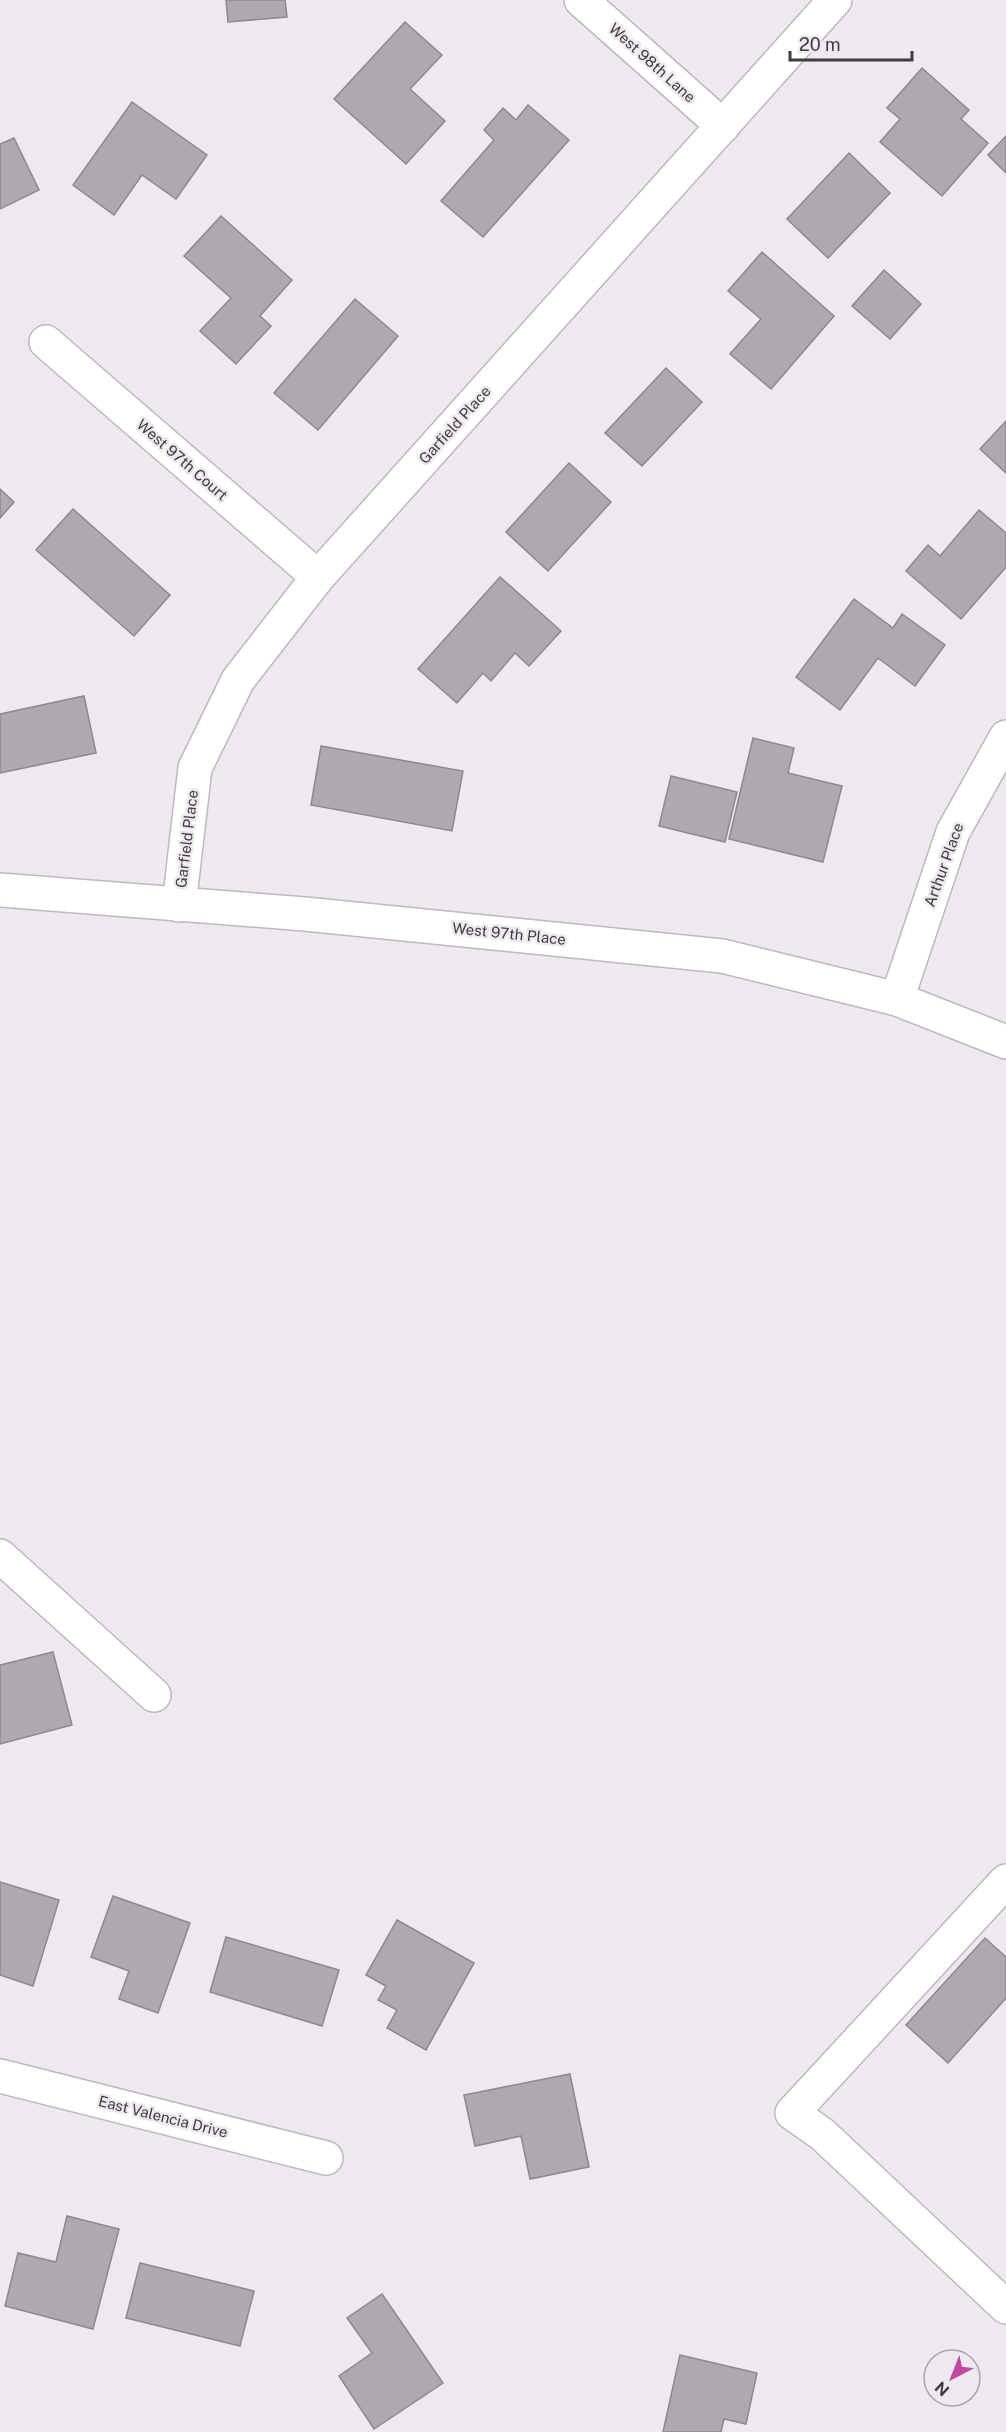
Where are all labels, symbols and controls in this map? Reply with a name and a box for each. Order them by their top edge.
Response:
street label: West 98th Lane [606,20,699,106]
scale bar [790,24,912,62]
text: 20 m [799,34,841,55]
street label: Garfield Place [415,382,494,467]
street label: West 97th Court [134,416,231,504]
street label: Garfield Place [172,789,201,889]
street label: Arthur Place [920,821,967,909]
street label: West 97th Place [451,919,567,948]
street label: East Valencia Drive [97,2092,230,2141]
north arrow [922,2348,982,2408]
text: N [931,2378,953,2400]

